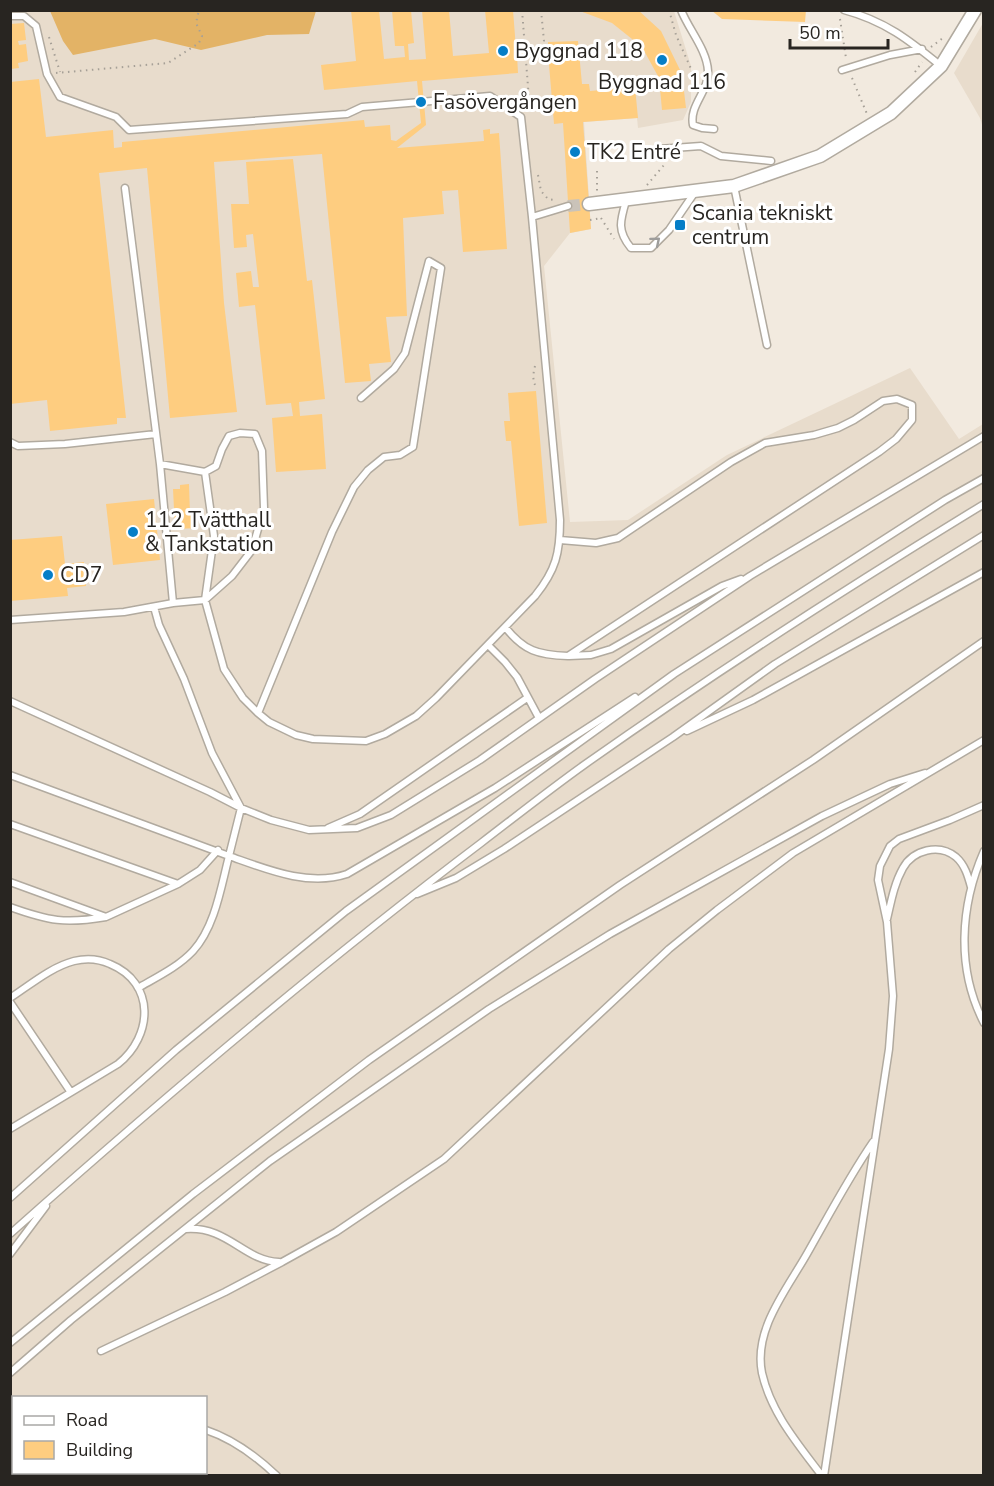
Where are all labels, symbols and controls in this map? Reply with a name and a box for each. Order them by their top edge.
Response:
scale bar [790,12,888,50]
text: 50 m [799,21,841,45]
place label: Byggnad 118 [515,37,643,65]
marker: Byggnad 118 [496,44,510,58]
marker: Byggnad 116 [655,53,669,67]
place label: Byggnad 116 [598,68,726,96]
place label: Fasövergången [433,88,577,116]
marker: Fasövergången [414,95,428,109]
place label: TK2 Entré [587,138,681,166]
marker: TK2 Entré [568,145,582,159]
place label: Scania tekniskt centrum [692,199,833,251]
marker: Scania tekniskt centrum [673,218,687,232]
one-way arrow [650,238,661,249]
place label: 112 Tvätthall & Tankstation [145,506,274,558]
marker: 112 Tvätthall & Tankstation [126,525,140,539]
place label: CD7 [60,561,102,589]
marker: CD7 [41,568,55,582]
legend [12,1396,207,1474]
text: Road [66,1408,108,1432]
text: Building [66,1438,133,1462]

